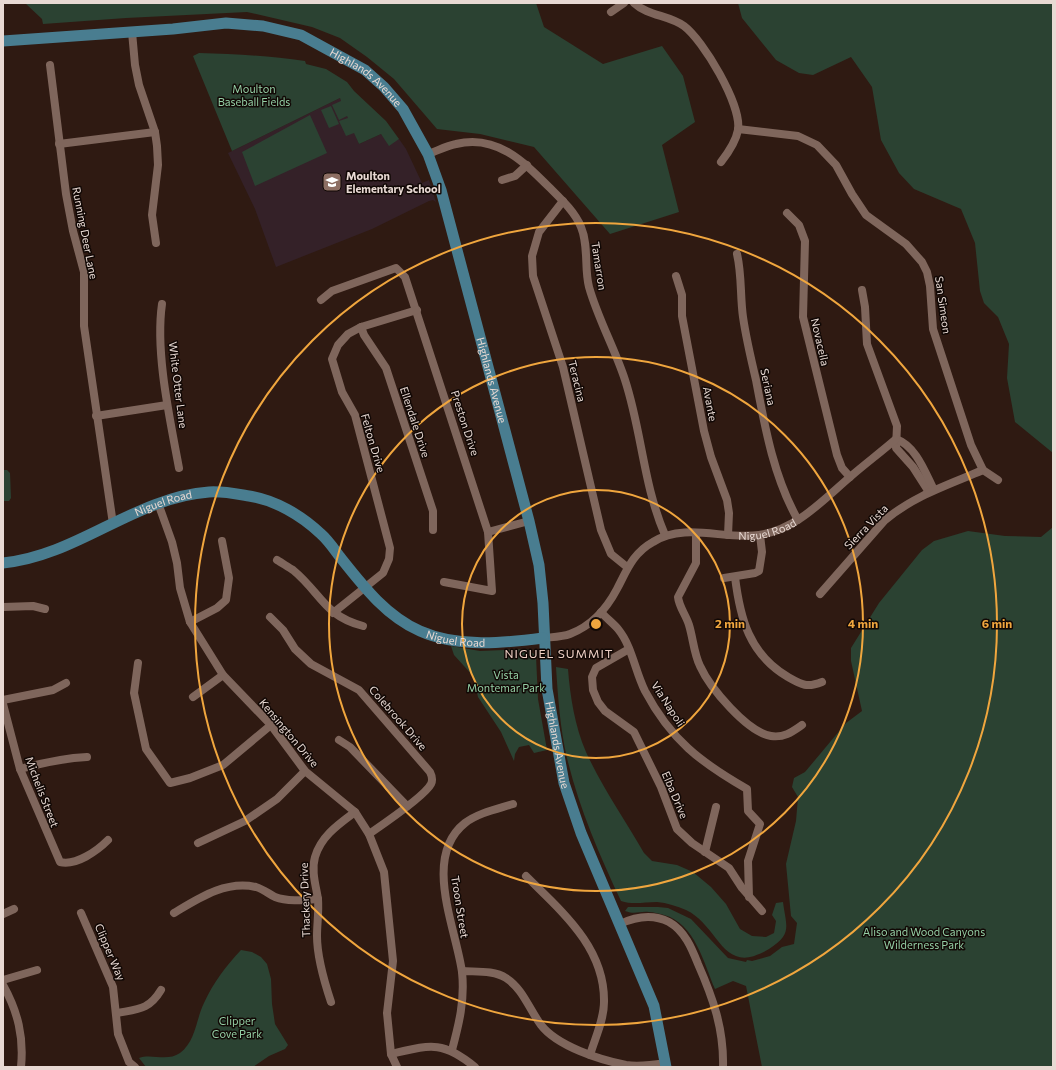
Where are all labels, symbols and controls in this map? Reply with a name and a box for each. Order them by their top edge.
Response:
street label: Highlands Avenue [328,45,405,109]
park label: Moulton Baseball Fields [218,82,290,108]
place label: Moulton Elementary School [346,169,441,195]
school or university icon: Moulton Elementary School [321,171,343,193]
street label: Running Deer Lane [70,186,101,280]
street label: Tamarron [589,241,610,291]
street label: San Simeon [933,275,954,335]
street label: Novacella [809,317,832,367]
street label: Highlands Avenue [474,336,510,425]
street label: White Otter Lane [167,341,190,429]
street label: Teracina [566,359,589,403]
street label: Seriana [758,367,779,406]
street label: Ellendale Drive [398,385,433,459]
street label: Avante [701,385,720,423]
street label: Preston Drive [449,389,482,457]
street label: Felton Drive [359,412,388,474]
street label: Niguel Road [132,487,193,518]
street label: Sierra Vista [841,502,890,552]
street label: Niguel Road [738,515,798,542]
text: 2 min [715,616,745,630]
text: 4 min [848,616,878,630]
text: 6 min [982,616,1012,630]
centre of rings [589,617,603,631]
street label: Niguel Road [425,627,485,649]
district label: NIGUEL SUMMIT [505,646,613,660]
park label: Vista Montemar Park [467,668,545,694]
street label: Via Napoli [649,679,688,729]
street label: Colebrook Drive [367,683,430,753]
street label: Kensington Drive [257,696,322,770]
street label: Highlands Avenue [543,700,572,790]
street label: Michelis Street [23,755,62,829]
street label: Elba Drive [660,769,691,821]
street label: Thackery Drive [297,862,312,938]
street label: Troon Street [449,875,472,940]
street label: Clipper Way [93,921,128,982]
park label: Aliso and Wood Canyons Wilderness Park [863,925,985,951]
park label: Clipper Cove Park [212,1014,262,1040]

